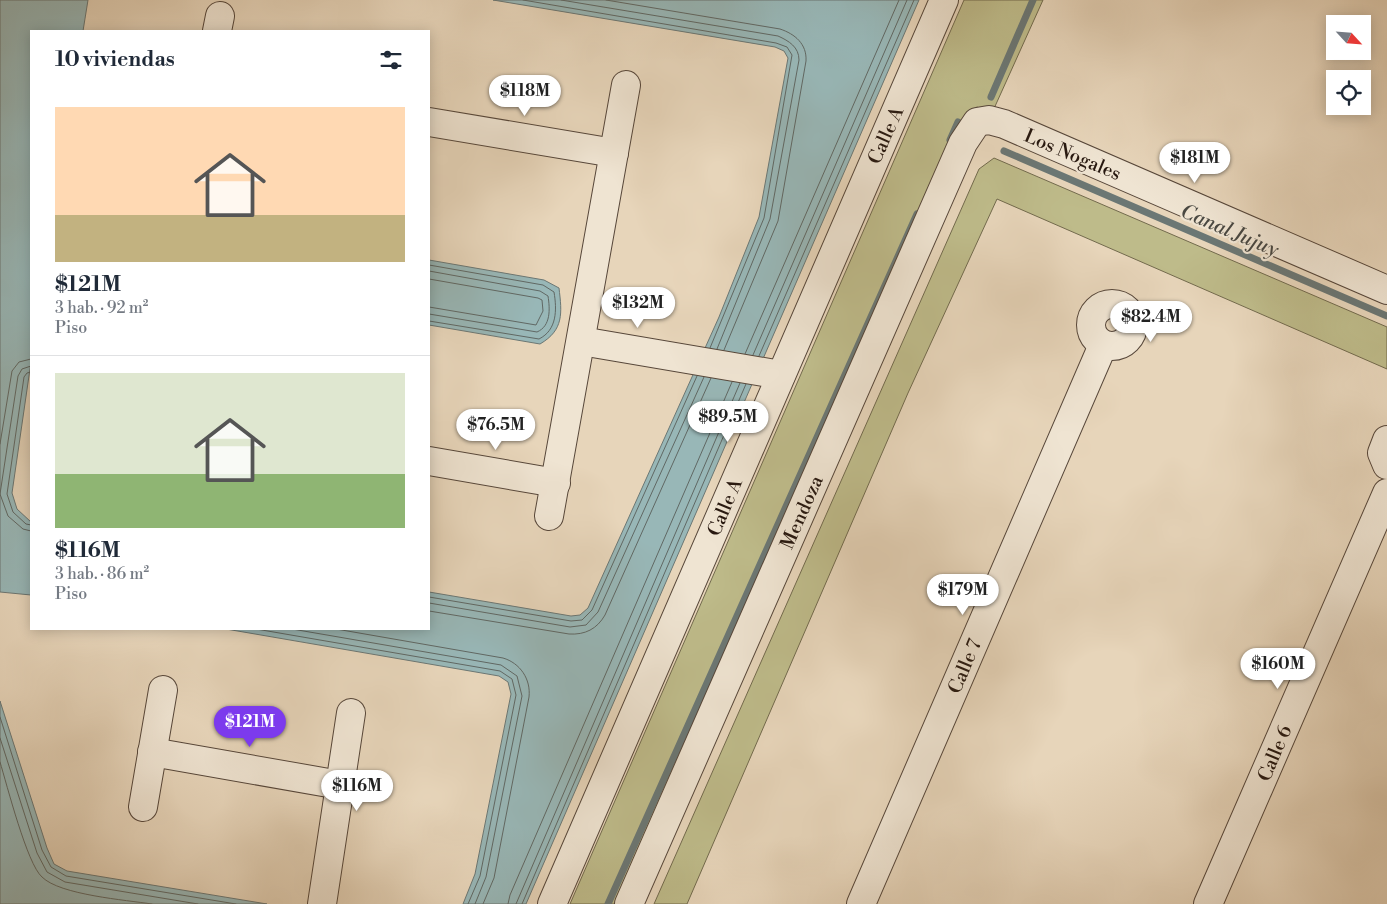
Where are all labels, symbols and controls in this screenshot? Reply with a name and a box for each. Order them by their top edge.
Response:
north arrow [1326,15,1371,60]
map controls [1326,15,1371,115]
icon: filters [377,46,405,74]
text: 10 viviendas [55,47,175,73]
button: locate [1326,70,1371,115]
pin: $118M [490,74,560,117]
text: $118M [500,81,550,101]
street label: Calle A [863,102,910,168]
street label: Los Nogales [1020,124,1125,186]
icon: home [185,140,275,230]
pin: $181M [1160,142,1230,184]
text: $181M [1170,148,1220,168]
water label: Canal Jujuy [1177,200,1283,263]
text: $121M [55,272,121,298]
pin: $132M [603,286,673,329]
text: $132M [612,293,664,313]
text: 3 hab. · 92 m² [55,298,148,318]
pin: $82.4M [1110,300,1192,343]
text: $82.4M [1121,307,1181,327]
text: Piso [55,318,87,338]
pin: $89.5M [687,400,769,443]
icon: home [185,405,275,495]
text: $89.5M [699,407,757,427]
pin: $76.5M [455,408,537,451]
text: $76.5M [467,415,525,435]
street label: Mendoza [775,472,829,553]
street label: Calle A [702,474,748,540]
text: $116M [55,538,120,564]
text: 3 hab. · 86 m² [55,564,149,584]
pin: $179M [928,574,998,616]
text: $179M [938,580,988,600]
text: Piso [55,584,87,604]
street label: Calle 7 [943,635,987,697]
pin: $160M [1243,648,1313,690]
text: $160M [1251,654,1305,674]
pin: $121M [215,706,285,748]
text: $121M [225,712,275,732]
street label: Calle 6 [1252,722,1297,785]
pin: $116M [322,770,392,812]
text: $116M [332,776,382,796]

